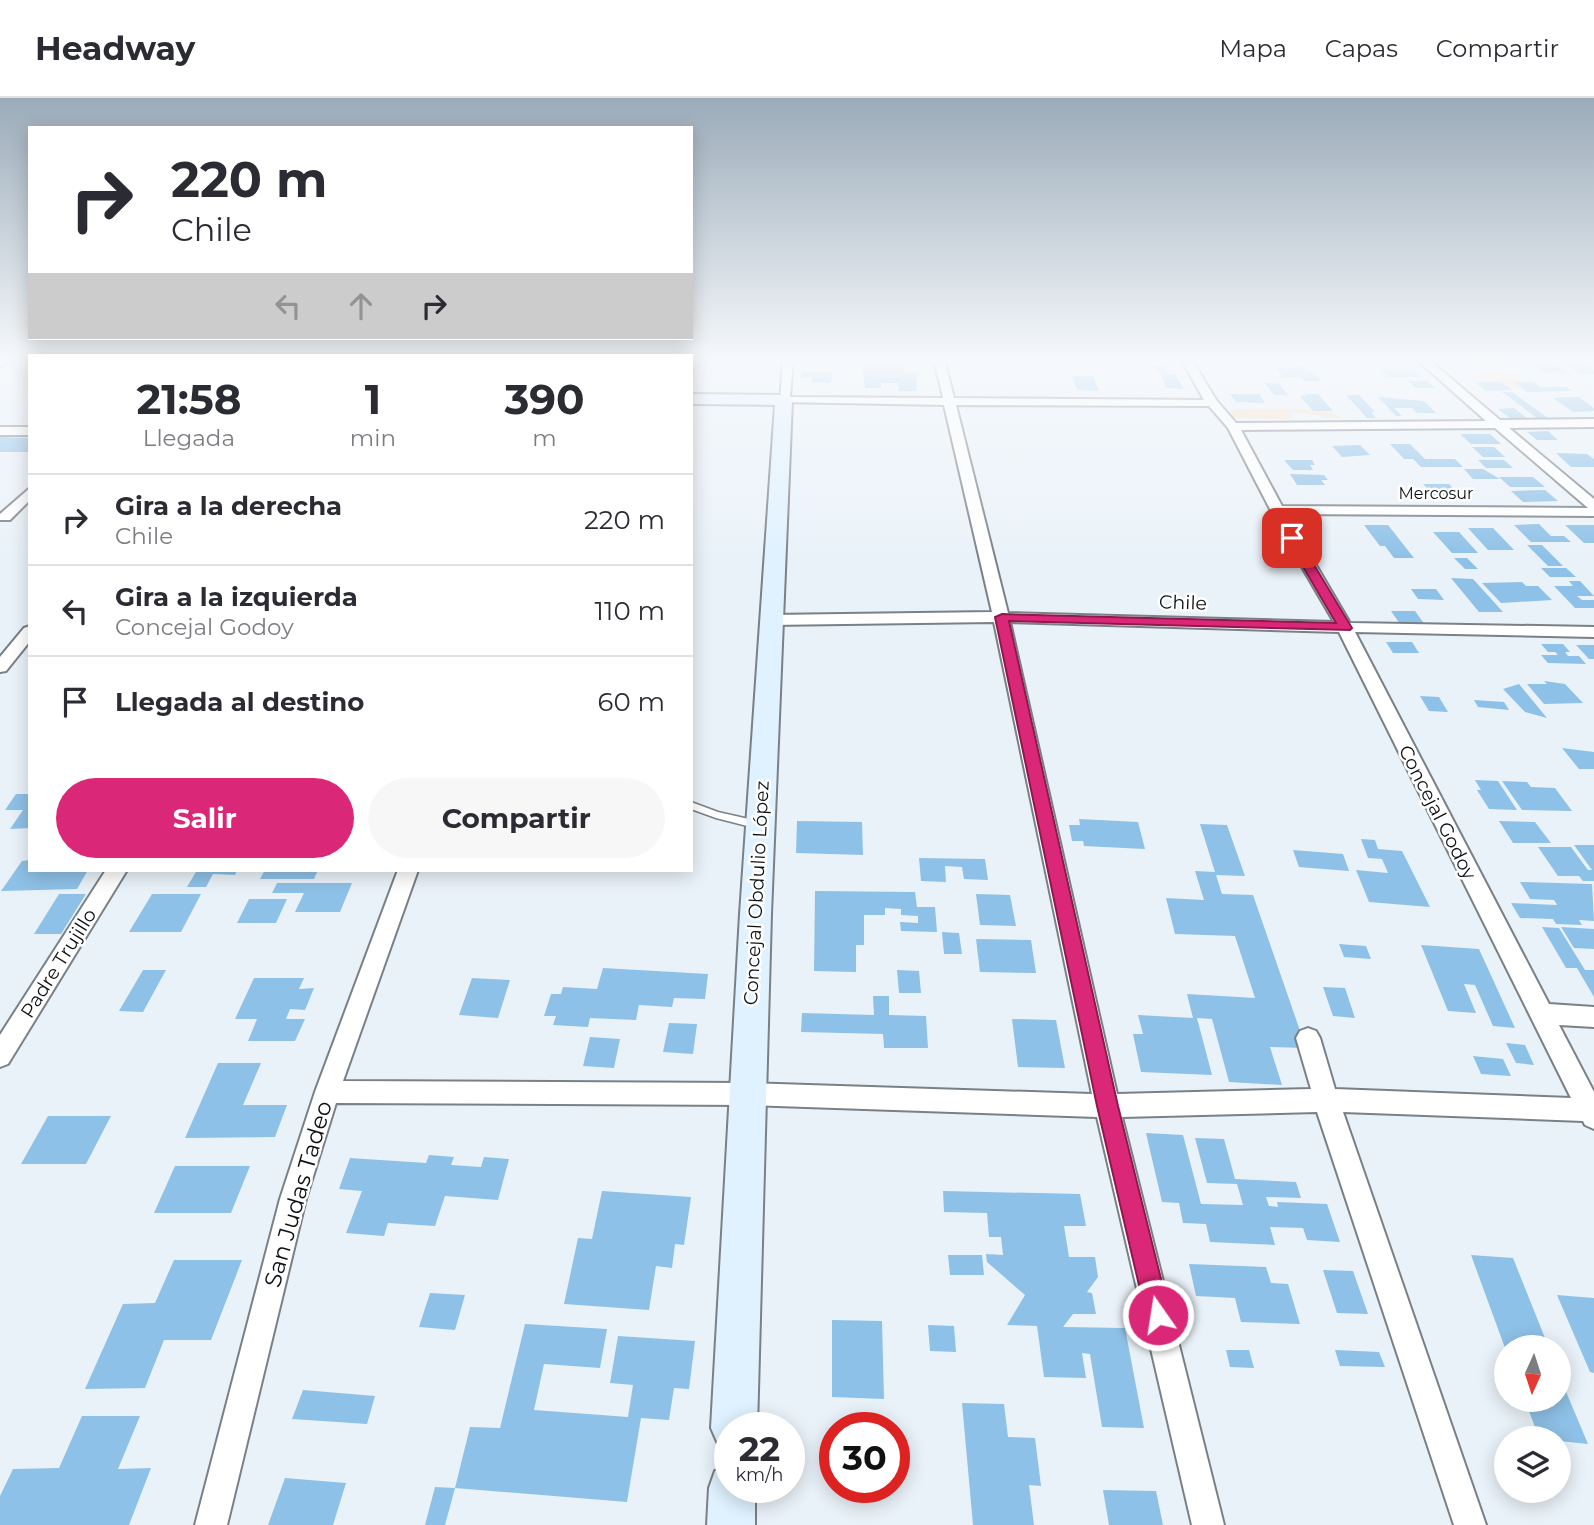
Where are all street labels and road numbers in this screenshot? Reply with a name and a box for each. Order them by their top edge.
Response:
street label: Mercosur [1398,484,1474,503]
street label: Chile [1159,590,1207,615]
street label: Concejal Godoy [1394,741,1482,884]
street label: Concejal Obdulio López [739,780,774,1006]
street label: Padre Trujillo [16,904,101,1022]
street label: San Judas Tadeo [258,1098,338,1290]

